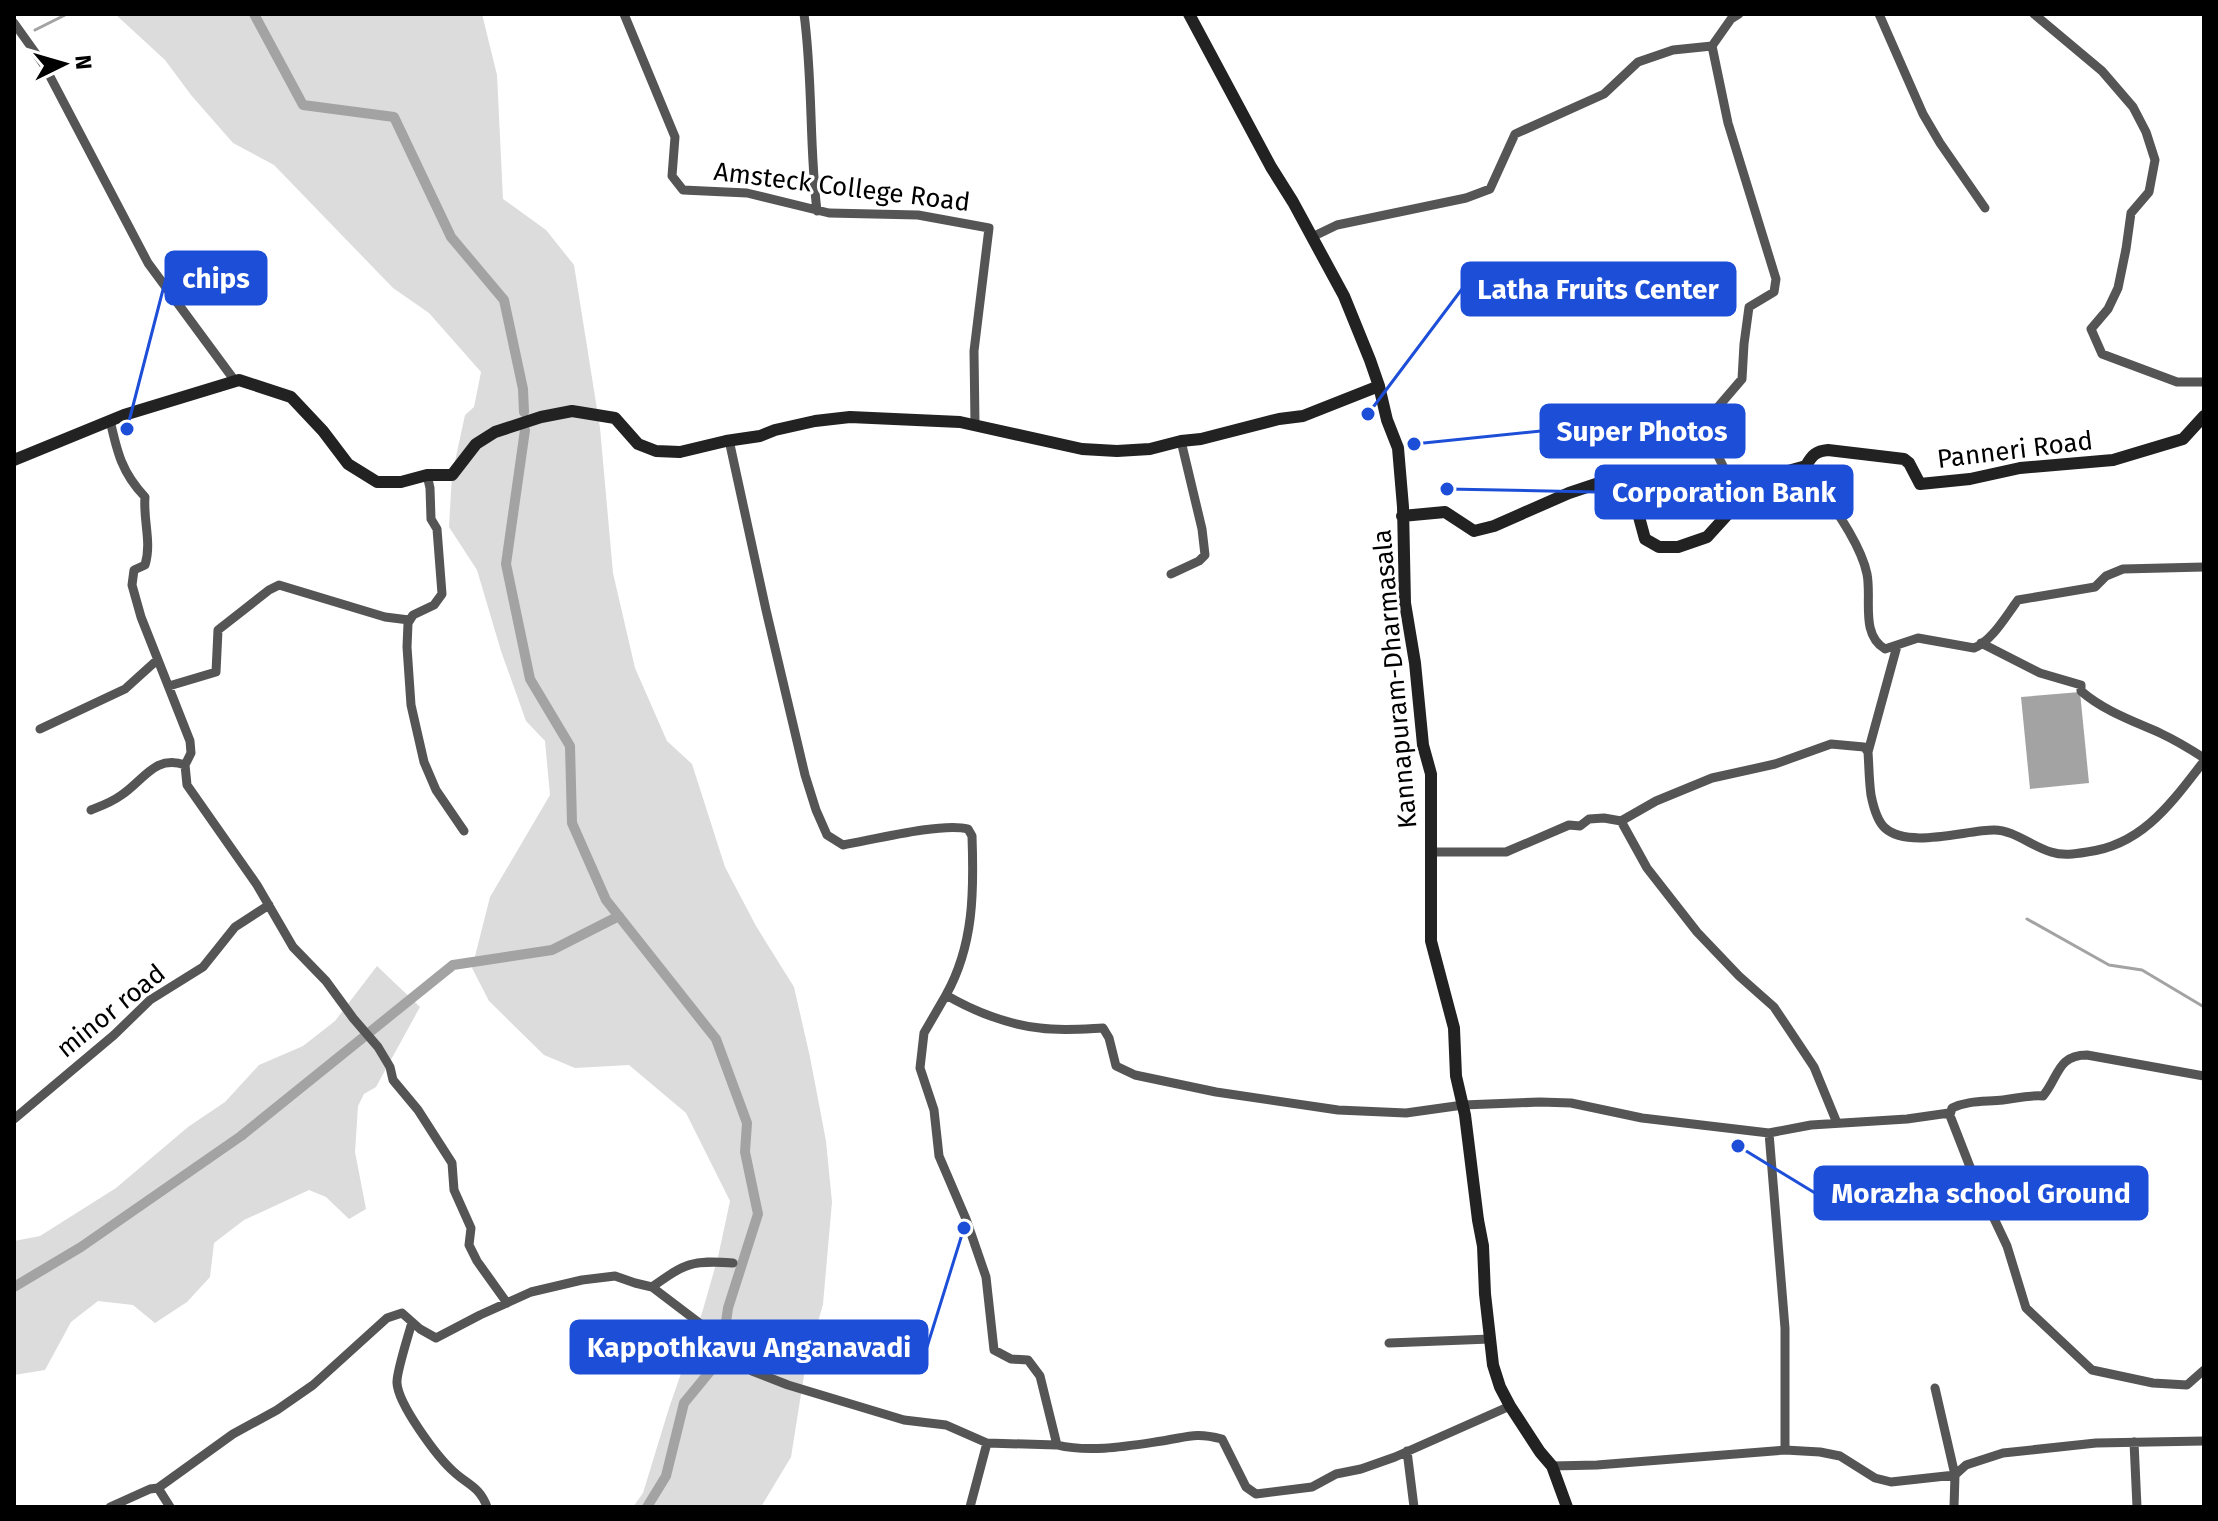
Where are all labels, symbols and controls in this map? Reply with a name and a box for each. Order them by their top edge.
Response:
north arrow [24,24,104,104]
text: N [69,54,98,71]
street label: Amsteck College Road [712,156,972,218]
callout: chips [166,252,266,304]
text: chips [182,262,250,295]
callout: Latha Fruits Center [1462,263,1735,315]
text: Latha Fruits Center [1477,273,1719,306]
callout: Super Photos [1541,405,1744,457]
text: Super Photos [1557,415,1728,448]
street label: Panneri Road [1935,425,2095,475]
callout: Corporation Bank [1596,466,1852,518]
text: Corporation Bank [1612,476,1836,509]
street label: Kannapuram-Dharmasala [1366,528,1424,830]
street label: minor road [50,958,172,1064]
callout: Morazha school Ground [1815,1167,2147,1219]
text: Morazha school Ground [1831,1177,2131,1210]
callout: Kappothkavu Anganavadi [571,1321,927,1373]
text: Kappothkavu Anganavadi [587,1331,911,1364]

